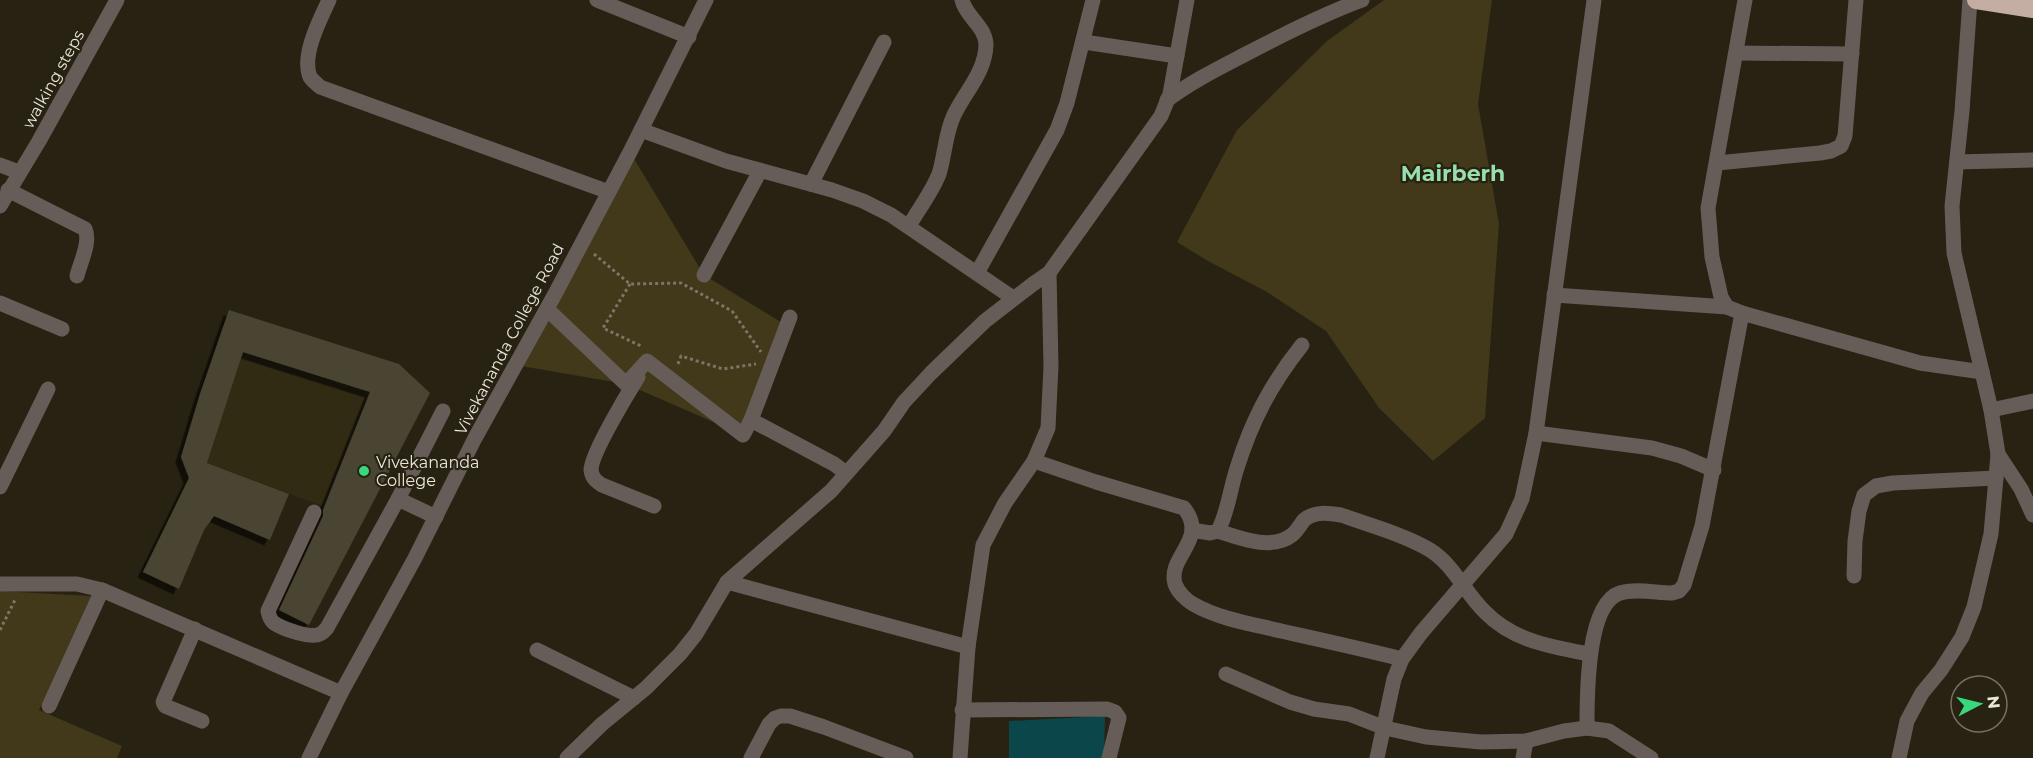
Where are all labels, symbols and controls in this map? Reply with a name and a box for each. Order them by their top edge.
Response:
street label: walking steps [19,27,88,132]
district label: Mairberh [1401,160,1505,187]
street label: Vivekananda College Road [451,240,568,438]
place label: Vivekananda College [376,453,480,490]
marker: Vivekananda College [357,464,371,478]
north arrow [1949,674,2009,734]
text: N [1983,695,2004,710]

